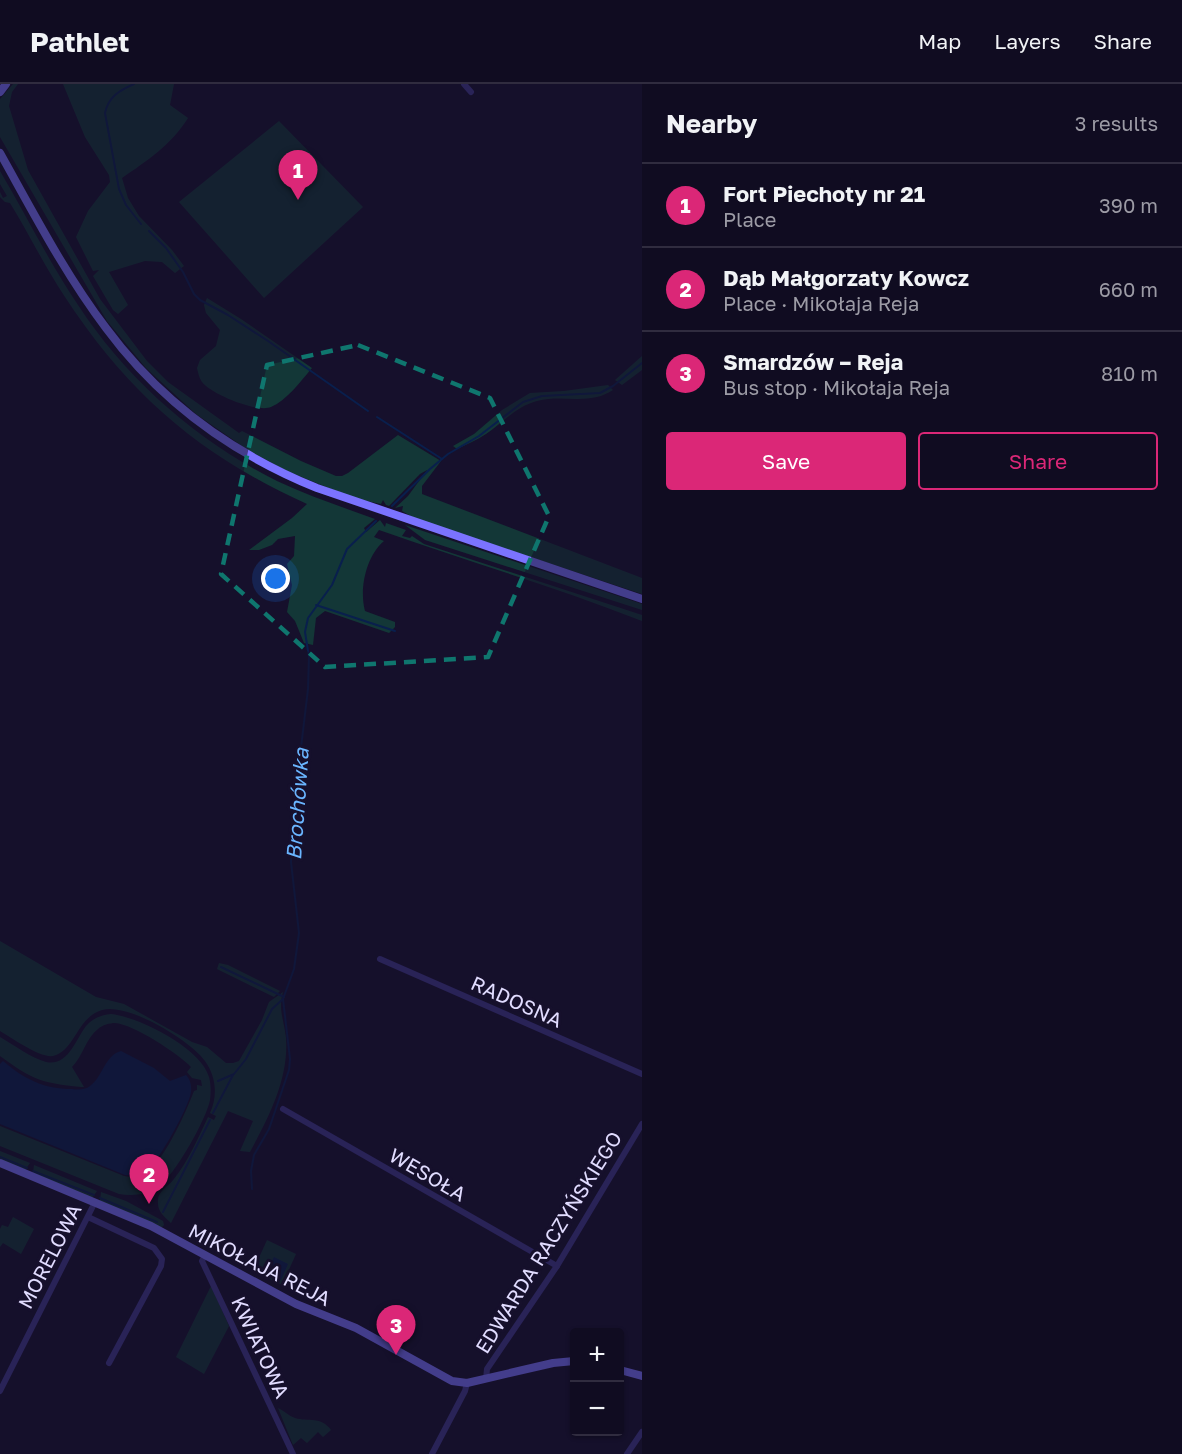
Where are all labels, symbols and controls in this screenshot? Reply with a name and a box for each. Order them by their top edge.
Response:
text: Pathlet [30,25,130,58]
text: Map [918,28,961,54]
text: Layers [994,28,1061,54]
text: Share [1094,28,1152,54]
text: Nearby [666,108,757,139]
text: 3 results [1075,111,1158,135]
pin: 1 [278,150,318,200]
text: Fort Piechoty nr 21 [723,180,925,207]
text: 1 [680,193,691,217]
text: 390 m [1099,193,1158,217]
text: Place [723,207,776,231]
text: Dąb Małgorzaty Kowcz [723,264,969,291]
text: 2 [679,277,692,301]
text: 660 m [1099,277,1158,301]
text: Place · Mikołaja Reja [723,291,919,315]
text: Smardzów – Reja [723,348,903,375]
text: 3 [679,361,692,385]
text: 810 m [1101,361,1158,385]
text: Bus stop · Mikołaja Reja [723,375,950,399]
button: Save [666,432,906,490]
button: Share [918,432,1158,490]
your location [261,564,290,593]
water label: Brochówka [280,746,314,861]
street label: RADOSNA [468,970,566,1032]
street label: EDWARDA RACZYŃSKIEGO [470,1127,626,1357]
street label: WESOŁA [385,1142,471,1206]
pin: 2 [130,1154,168,1204]
street label: MORELOWA [12,1200,86,1312]
street label: MIKOŁAJA REJA [185,1218,335,1310]
street label: KWIATOWA [227,1292,295,1402]
pin: 3 [376,1306,416,1355]
map controls [570,1328,624,1436]
button: + [570,1328,624,1382]
button: − [570,1382,624,1436]

